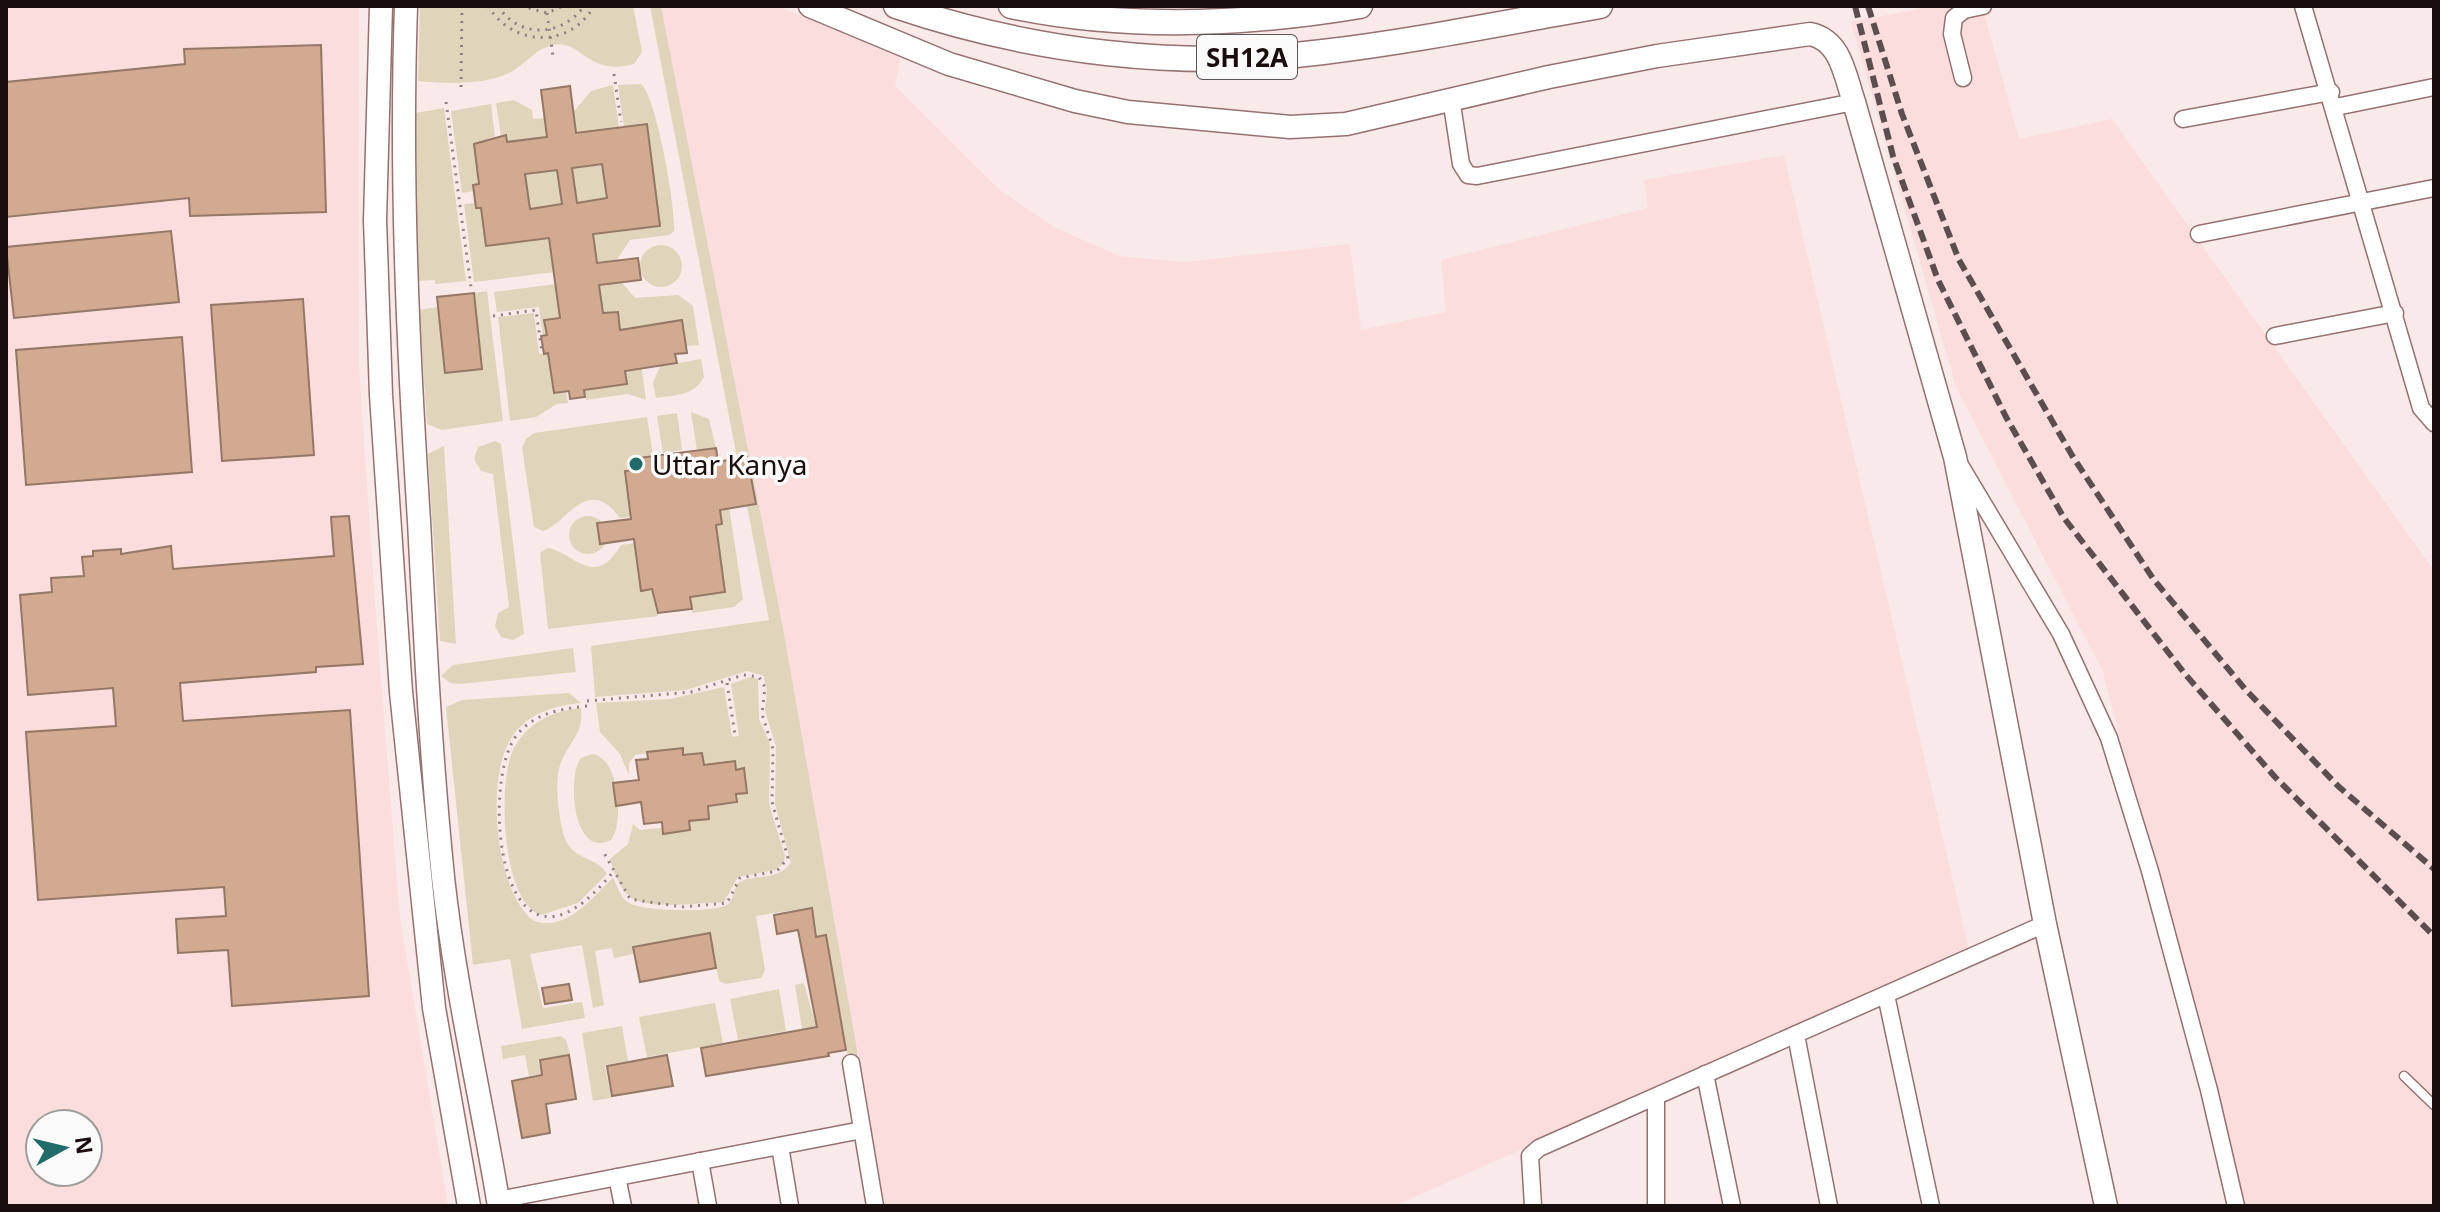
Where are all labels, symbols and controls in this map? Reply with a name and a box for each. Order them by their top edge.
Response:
road number: SH12A [1197,35,1297,79]
place label: Uttar Kanya [652,445,808,483]
marker: Uttar Kanya [627,455,645,473]
north arrow [24,1108,104,1188]
text: N [69,1134,101,1156]

